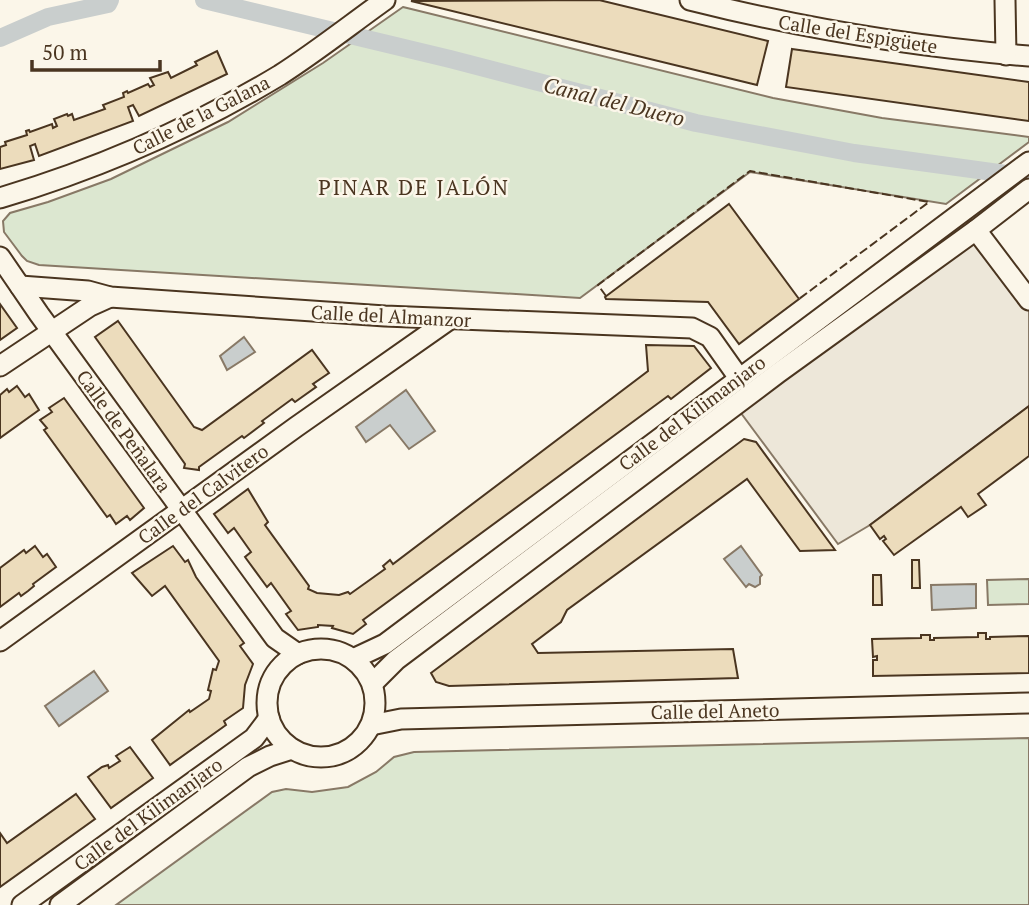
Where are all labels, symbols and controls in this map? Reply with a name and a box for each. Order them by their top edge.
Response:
street label: Calle del Espigüete [777,9,939,58]
scale bar [32,28,159,72]
text: 50 m [42,38,88,66]
street label: Calle de la Galana [128,69,274,160]
water label: Canal del Duero [541,70,688,132]
district label: PINAR DE JALÓN [318,173,510,201]
street label: Calle del Almanzor [310,299,472,332]
street label: Calle del Kilimanjaro [613,349,770,476]
street label: Calle de Peñalara [72,364,178,497]
street label: Calle del Calvitero [133,438,273,549]
street label: Calle del Aneto [650,697,780,724]
street label: Calle del Kilimanjaro [69,751,227,876]

